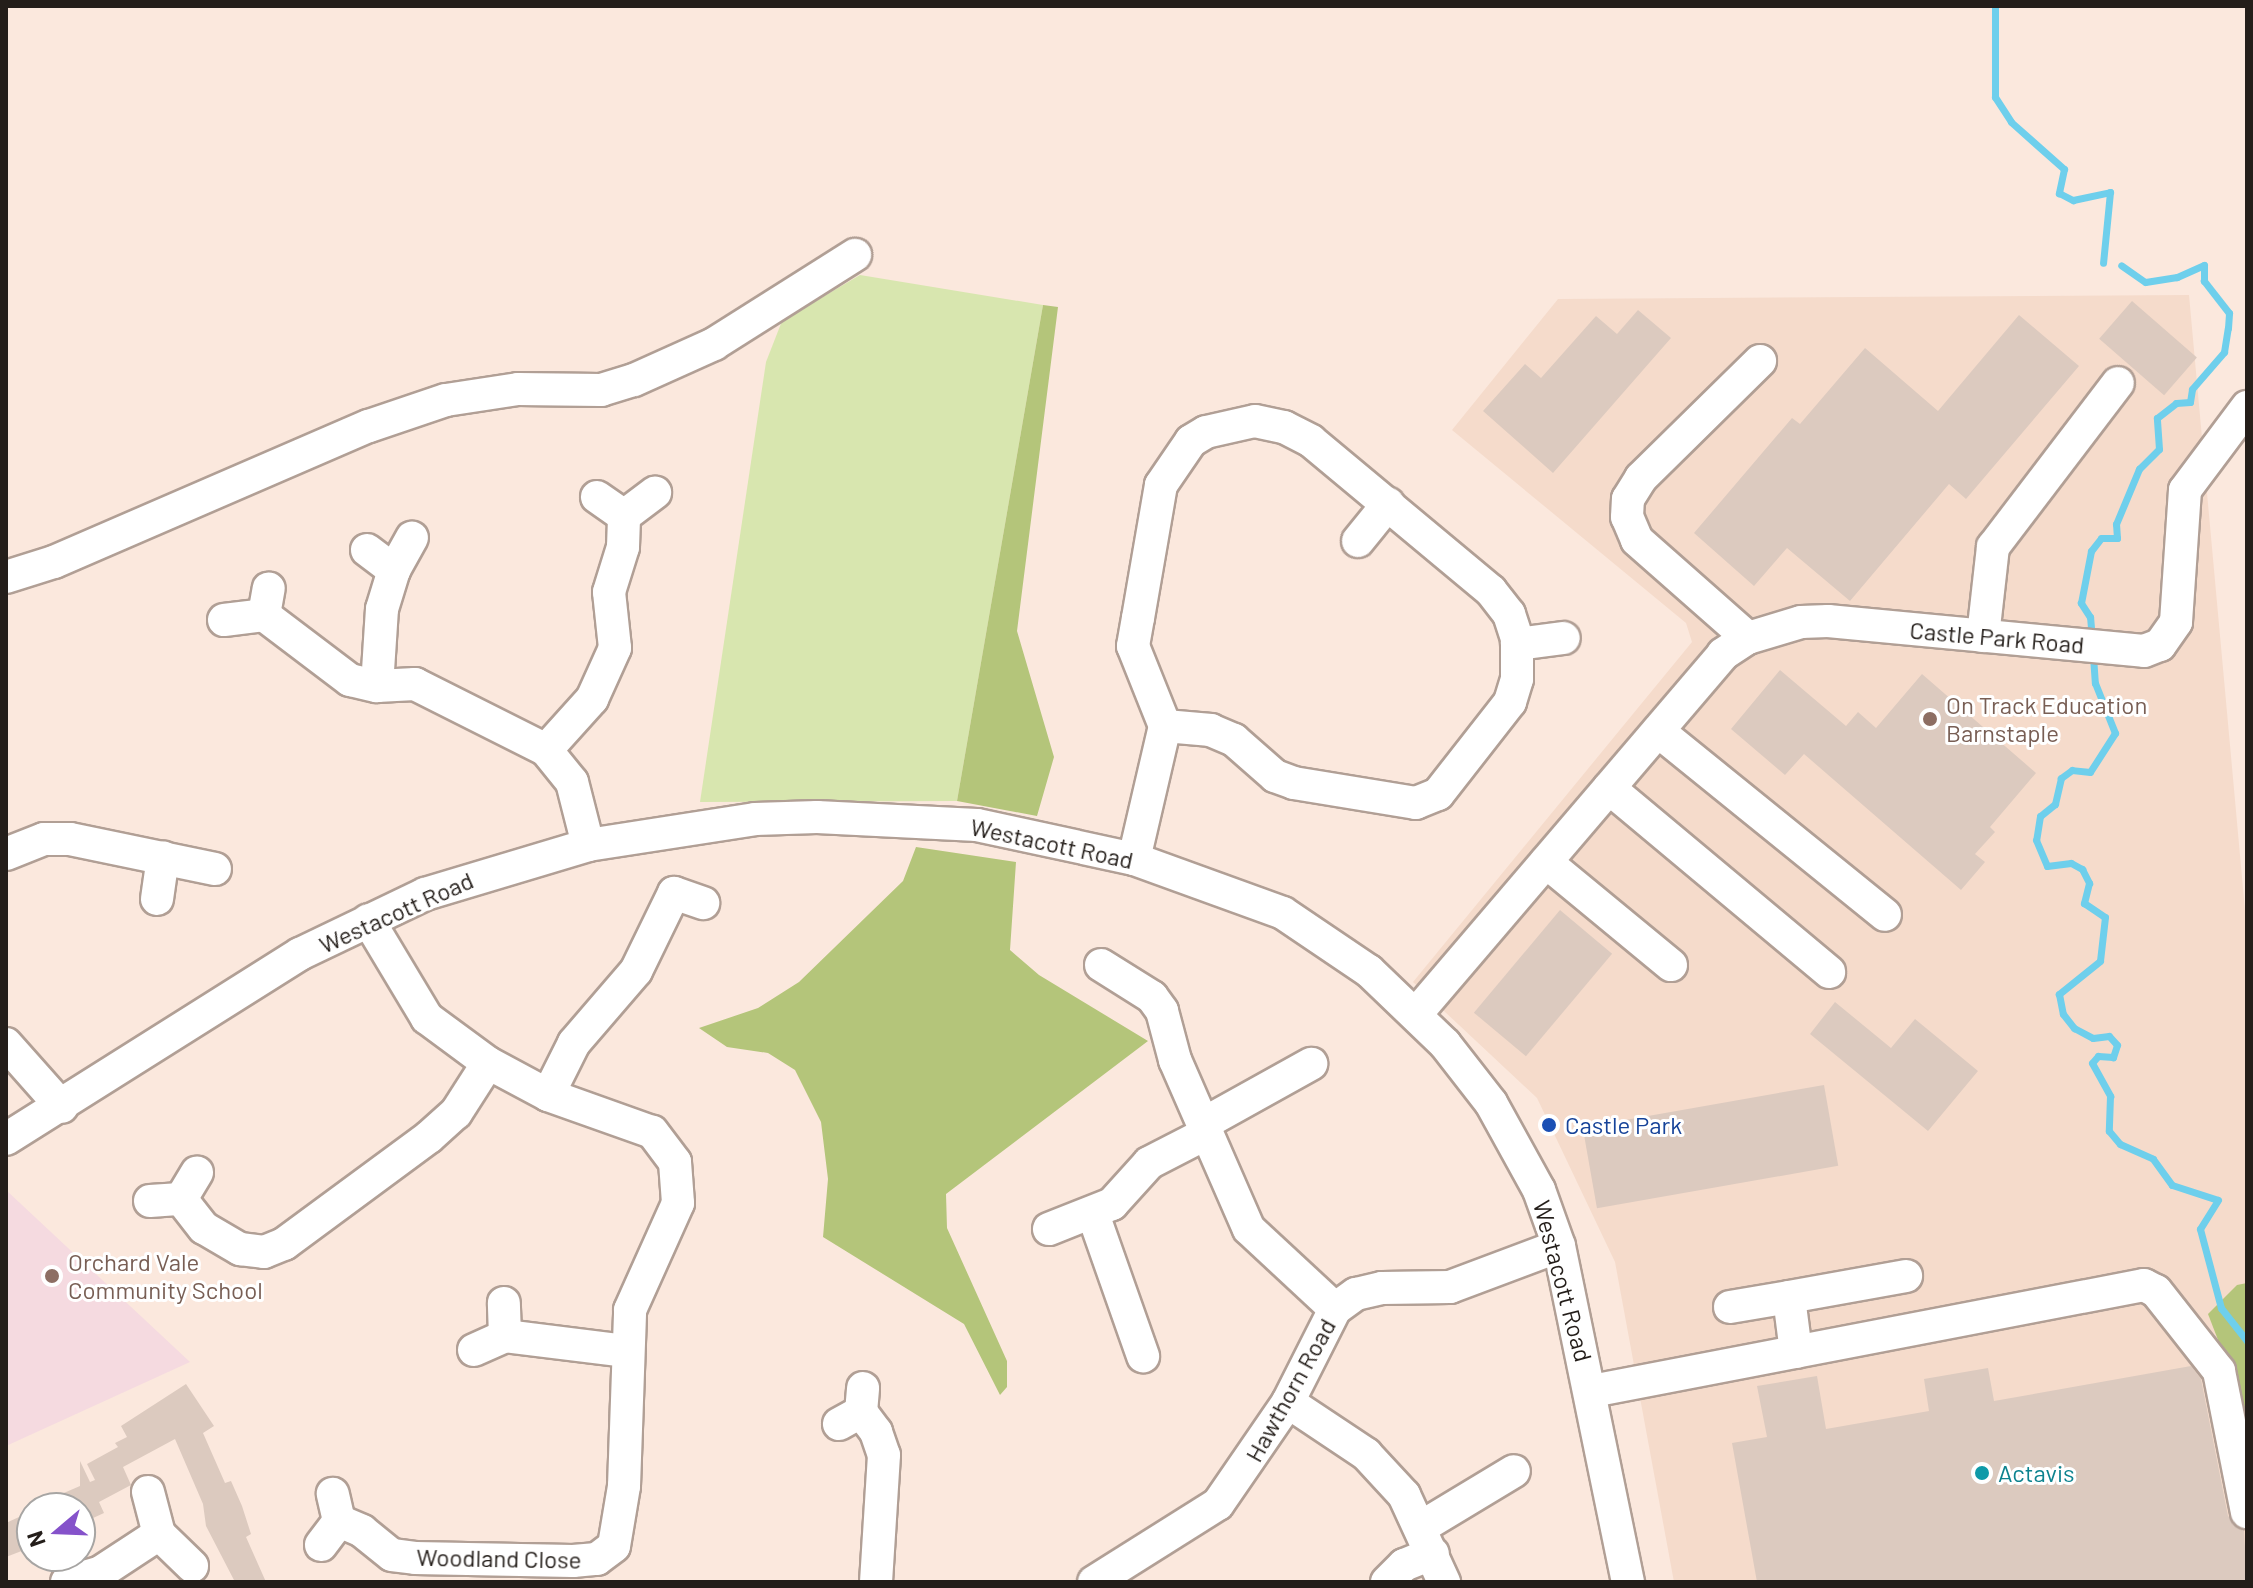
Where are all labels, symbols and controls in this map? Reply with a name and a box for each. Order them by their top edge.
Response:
street label: Castle Park Road [1909,615,2085,659]
place label: On Track Education Barnstaple [1946,691,2147,747]
marker: On Track Education Barnstaple [1921,710,1939,728]
street label: Westacott Road [968,812,1136,874]
street label: Westacott Road [314,865,478,959]
place label: Castle Park [1565,1111,1682,1139]
marker: Castle Park [1540,1116,1558,1134]
street label: Westacott Road [1528,1197,1598,1365]
place label: Orchard Vale Community School [68,1248,263,1304]
marker: Orchard Vale Community School [43,1267,61,1285]
street label: Hawthorn Road [1239,1313,1341,1467]
place label: Actavis [1998,1459,2075,1487]
marker: Actavis [1973,1464,1991,1482]
north arrow [16,1492,96,1572]
text: N [21,1528,50,1550]
street label: Woodland Close [416,1542,582,1574]

